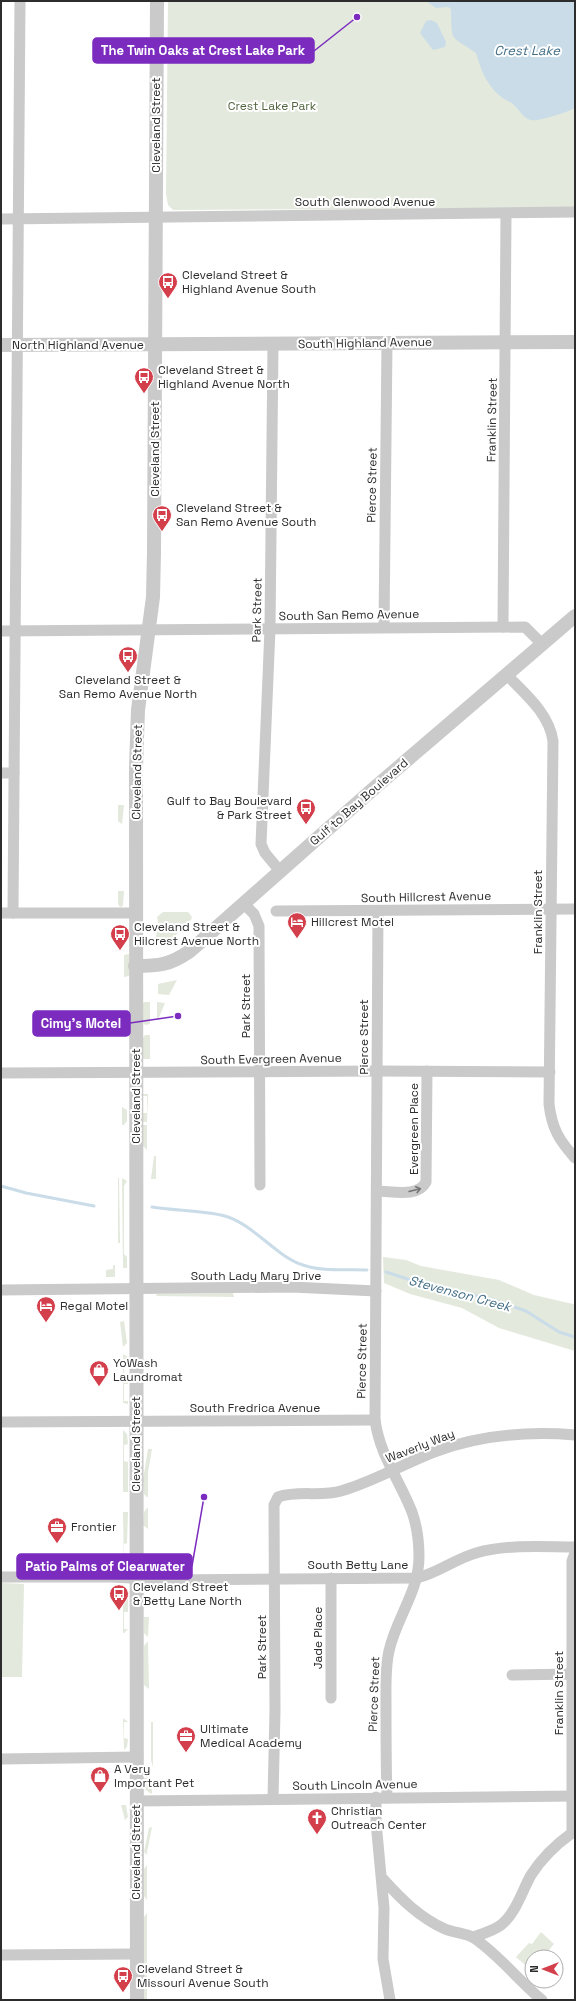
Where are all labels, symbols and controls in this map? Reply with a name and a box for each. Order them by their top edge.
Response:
callout: The Twin Oaks at Crest Lake Park [93,38,314,63]
text: The Twin Oaks at Crest Lake Park [101,42,306,59]
water label: Crest Lake [494,42,561,59]
street label: Cleveland Street [148,77,164,173]
park label: Crest Lake Park [228,98,317,114]
street label: South Glenwood Avenue [295,194,435,210]
place label: Cleveland Street & Highland Avenue South [182,267,316,297]
bus stop icon: Cleveland Street & Highland Avenue South [157,271,179,299]
street label: South Highland Avenue [298,334,432,352]
street label: North Highland Avenue [12,337,144,353]
place label: Cleveland Street & Highland Avenue North [158,362,290,392]
bus stop icon: Cleveland Street & Highland Avenue North [133,366,155,394]
street label: Franklin Street [483,378,501,462]
street label: Cleveland Street [147,401,163,497]
street label: Pierce Street [363,447,381,523]
place label: Cleveland Street & San Remo Avenue South [176,500,316,530]
bus stop icon: Cleveland Street & San Remo Avenue South [151,504,173,532]
street label: Park Street [248,578,266,642]
street label: South San Remo Avenue [279,606,419,624]
bus stop icon: Cleveland Street & San Remo Avenue North [117,645,139,673]
place label: Cleveland Street & San Remo Avenue North [59,672,197,702]
street label: Cleveland Street [128,724,146,820]
street label: Gulf to Bay Boulevard [306,755,412,849]
place label: Gulf to Bay Boulevard & Park Street [167,793,292,823]
bus stop icon: Gulf to Bay Boulevard & Park Street [295,797,317,825]
street label: Franklin Street [530,870,546,954]
street label: South Hillcrest Avenue [361,888,491,906]
hotel icon: Hillcrest Motel [286,911,308,939]
place label: Hillcrest Motel [311,914,394,930]
place label: Cleveland Street & Hilcrest Avenue North [134,919,259,949]
bus stop icon: Cleveland Street & Hilcrest Avenue North [109,923,131,951]
street label: Park Street [238,974,254,1038]
street label: Pierce Street [356,999,372,1075]
callout: Cimy's Motel [33,1011,130,1036]
text: Cimy's Motel [41,1015,121,1032]
street label: Cleveland Street [128,1048,144,1144]
street label: South Evergreen Avenue [200,1050,342,1068]
street label: Evergreen Place [406,1083,422,1175]
one-way arrow [409,1186,422,1193]
street label: South Lady Mary Drive [191,1268,321,1284]
water label: Stevenson Creek [407,1272,515,1316]
hotel icon: Regal Motel [35,1295,57,1323]
place label: Regal Motel [60,1298,128,1314]
street label: Pierce Street [353,1323,371,1399]
place label: YoWash Laundromat [113,1355,183,1385]
shop icon: YoWash Laundromat [88,1359,110,1387]
street label: Cleveland Street [128,1396,144,1492]
street label: South Fredrica Avenue [190,1400,320,1416]
street label: Waverly Way [383,1426,457,1466]
office icon: Frontier [46,1516,68,1544]
place label: Frontier [71,1519,117,1535]
callout: Patio Palms of Clearwater [17,1554,192,1579]
street label: South Betty Lane [308,1557,408,1573]
text: Patio Palms of Clearwater [25,1558,185,1575]
place label: Cleveland Street & Betty Lane North [133,1579,242,1609]
bus stop icon: Cleveland Street & Betty Lane North [108,1583,130,1611]
street label: Jade Place [310,1607,326,1669]
street label: Park Street [254,1615,270,1679]
street label: Franklin Street [551,1651,567,1735]
street label: Pierce Street [365,1656,383,1732]
place label: Ultimate Medical Academy [200,1721,302,1751]
office icon: Ultimate Medical Academy [175,1725,197,1753]
place label: A Very Important Pet [114,1761,195,1791]
shop icon: A Very Important Pet [89,1765,111,1793]
street label: South Lincoln Avenue [292,1776,418,1794]
place label: Christian Outreach Center [331,1803,427,1833]
street label: Cleveland Street [128,1804,144,1900]
church icon: Christian Outreach Center [306,1807,328,1835]
north arrow [524,1949,564,1989]
place label: Cleveland Street & Missouri Avenue South [137,1961,269,1991]
bus stop icon: Cleveland Street & Missouri Avenue South [112,1965,134,1993]
text: N [527,1965,541,1973]

